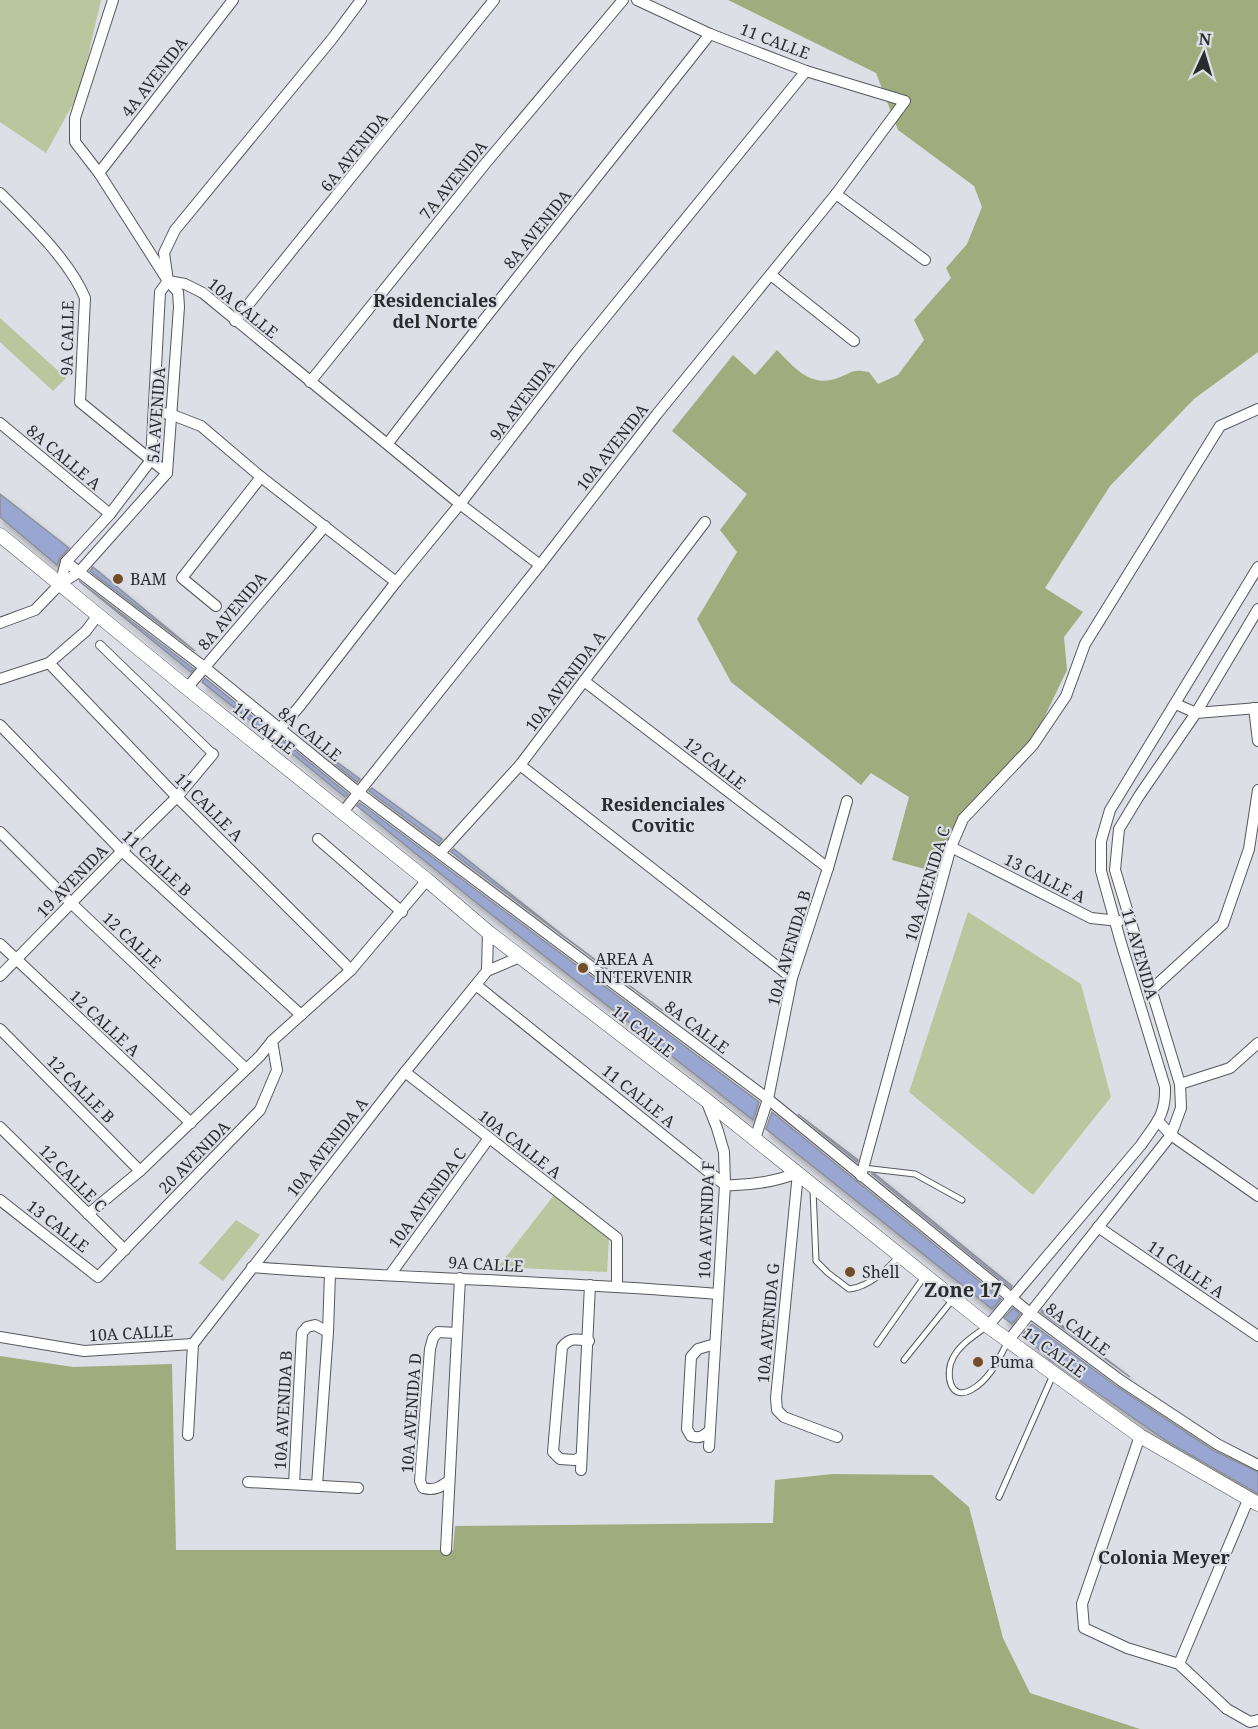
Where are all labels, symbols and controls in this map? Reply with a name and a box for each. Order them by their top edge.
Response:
street label: 11 CALLE [737,18,813,64]
north arrow [1174,24,1234,84]
text: N [1198,28,1212,50]
street label: 4A AVENIDA [116,32,193,122]
street label: 6A AVENIDA [315,107,393,196]
street label: 7A AVENIDA [414,135,492,224]
street label: 8A AVENIDA [498,184,576,273]
street label: 10A CALLE [203,273,283,343]
district label: Residenciales del Norte [373,288,497,333]
street label: 9A CALLE [55,300,79,376]
street label: 9A AVENIDA [484,355,560,445]
street label: 5A AVENIDA [142,366,170,464]
street label: 10A AVENIDA [571,398,653,495]
street label: 8A CALLE A [22,419,106,495]
street label: 8A AVENIDA [193,567,272,655]
place label: BAM [130,568,166,590]
marker: BAM [111,572,125,586]
street label: 10A AVENIDA A [520,626,610,736]
street label: 11 CALLE [228,697,300,759]
street label: 8A CALLE [274,702,346,766]
street label: 12 CALLE [679,732,751,794]
street label: 11 CALLE A [170,768,249,847]
district label: Residenciales Covitic [601,792,725,837]
street label: 10A AVENIDA C [899,824,955,944]
street label: 11 CALLE B [117,825,197,901]
street label: 19 AVENIDA [32,839,113,922]
street label: 13 CALLE A [1001,848,1090,908]
street label: 10A AVENIDA B [762,888,816,1008]
street label: 11 AVENIDA [1117,906,1164,1003]
street label: 12 CALLE [98,907,166,973]
place label: AREA A INTERVENIR [595,948,693,988]
marker: AREA A INTERVENIR [576,961,590,975]
street label: 12 CALLE A [65,985,145,1062]
street label: 8A CALLE [660,996,734,1058]
street label: 11 CALLE [607,1000,679,1062]
street label: 12 CALLE B [42,1050,120,1128]
street label: 11 CALLE A [598,1060,681,1133]
street label: 10A AVENIDA A [281,1092,373,1201]
street label: 10A CALLE A [474,1105,567,1184]
street label: 20 AVENIDA [154,1115,235,1198]
street label: 12 CALLE C [34,1139,112,1217]
street label: 10A AVENIDA C [383,1143,471,1253]
street label: 10A AVENIDA F [693,1160,719,1280]
street label: 13 CALLE [22,1195,94,1257]
street label: 11 CALLE A [1143,1235,1229,1303]
street label: 9A CALLE [448,1251,524,1277]
place label: Shell [862,1261,899,1283]
street label: 10A AVENIDA G [752,1262,784,1384]
marker: Shell [843,1265,857,1279]
district label: Zone 17 [924,1276,1002,1303]
street label: 8A CALLE [1041,1298,1115,1360]
street label: 10A CALLE [88,1320,174,1346]
street label: 11 CALLE [1018,1322,1090,1382]
street label: 10A AVENIDA B [269,1350,297,1470]
place label: Puma [990,1351,1034,1373]
street label: 10A AVENIDA D [396,1352,426,1474]
marker: Puma [971,1355,985,1369]
district label: Colonia Meyer [1098,1545,1231,1569]

